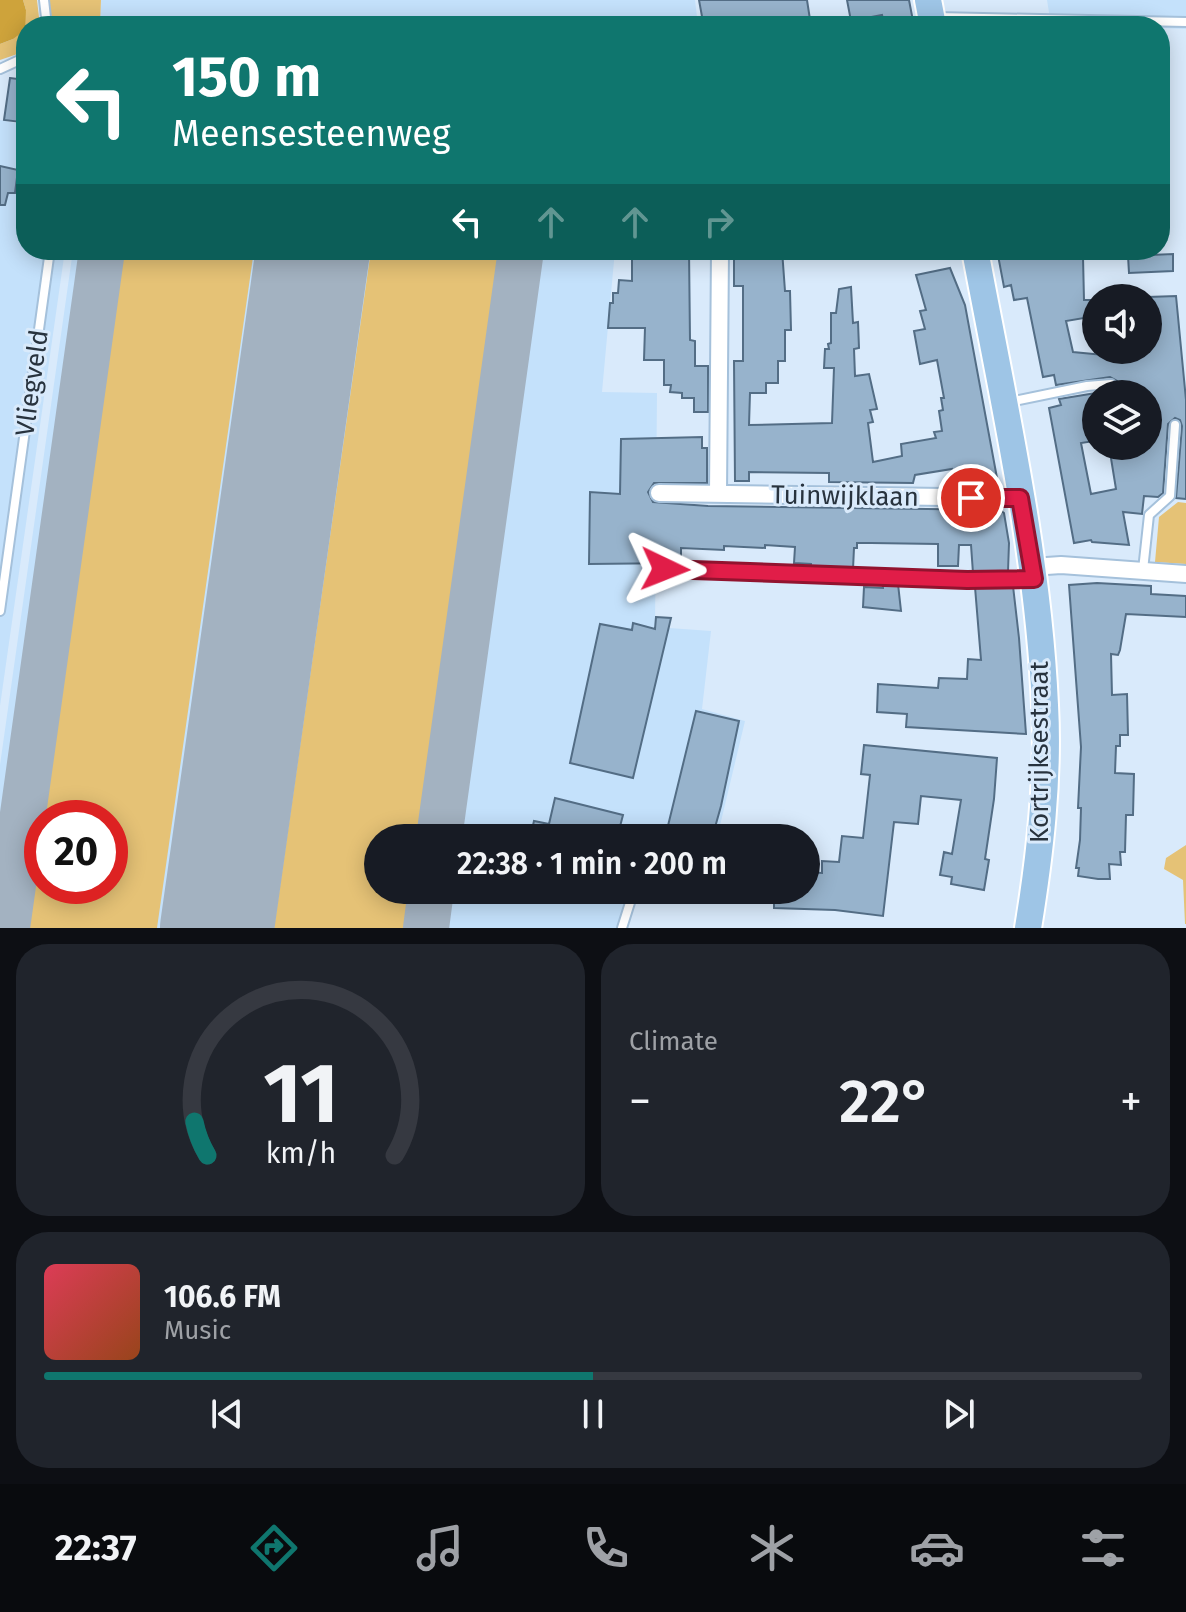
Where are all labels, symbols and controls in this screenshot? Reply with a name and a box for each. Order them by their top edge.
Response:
text: 150 m [172,44,321,111]
icon: left [40,48,144,152]
text: Meensesteenweg [172,112,451,156]
icon: left [445,200,489,244]
icon: ahead [529,200,573,244]
icon: ahead [613,200,657,244]
icon: right [697,200,741,244]
map controls [1082,284,1162,460]
button: sound [1082,284,1162,364]
street label: Vliegveld [9,328,55,438]
button: layers [1082,380,1162,460]
pin [937,464,1005,532]
icon: arrive [949,476,993,520]
street label: Tuinwijklaan [771,479,919,513]
position arrow [623,527,707,611]
street label: Kortrijksestraat [1024,660,1055,843]
speed limit sign: 20 [24,800,128,904]
text: 22:38 · 1 min · 200 m [457,846,727,882]
text: Climate [629,1026,718,1057]
text: 11 [263,1044,338,1144]
text: 22° [839,1066,932,1138]
text: − [629,1075,651,1128]
text: + [1120,1075,1142,1128]
text: km/h [265,1136,336,1171]
text: 106.6 FM [164,1279,281,1315]
text: Music [164,1315,231,1346]
icon: previous [205,1392,249,1436]
icon: pause [571,1392,615,1436]
icon: next [937,1392,981,1436]
icon: directions [246,1520,302,1576]
icon: music [412,1520,468,1576]
icon: phone [578,1520,634,1576]
icon: climate [744,1520,800,1576]
icon: car [909,1520,965,1576]
icon: filters [1075,1520,1131,1576]
text: 22:37 [55,1526,137,1570]

